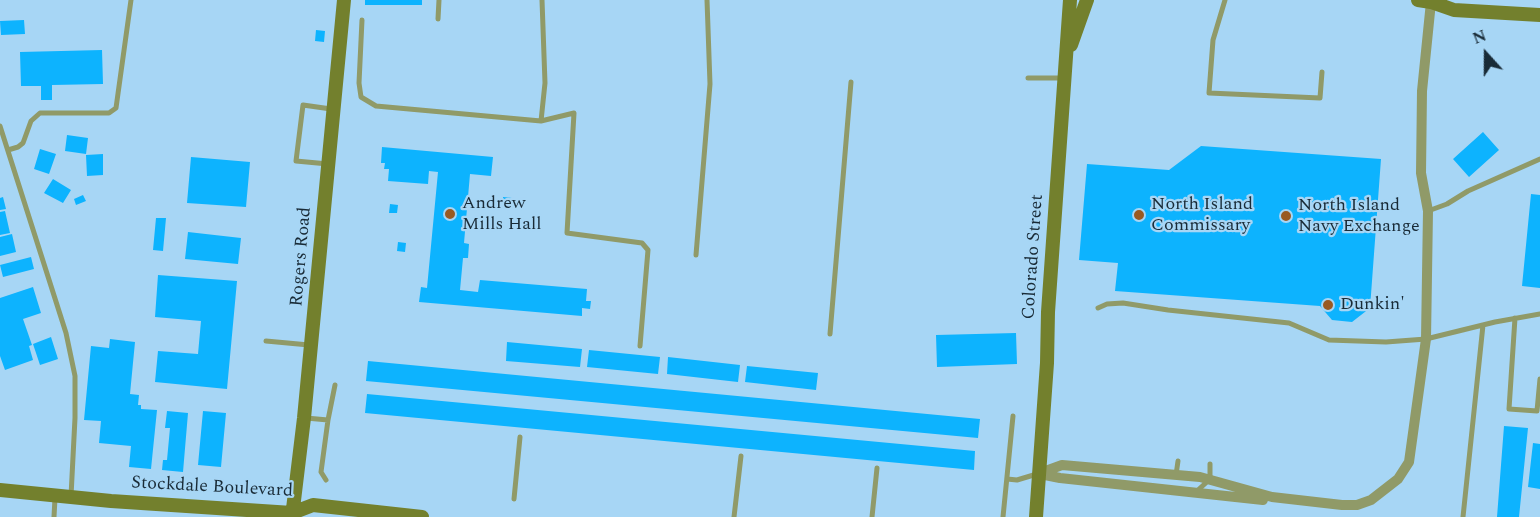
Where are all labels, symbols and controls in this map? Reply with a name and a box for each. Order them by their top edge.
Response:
north arrow [1456,24,1516,84]
text: N [1469,24,1490,51]
place label: Andrew Mills Hall [462,193,542,236]
street label: Colorado Street [1019,194,1049,320]
place label: North Island Commissary [1151,194,1253,236]
place label: North Island Navy Exchange [1298,195,1420,238]
street label: Rogers Road [287,206,317,308]
marker: Andrew Mills Hall [443,207,457,221]
marker: North Island Commissary [1132,208,1146,222]
marker: North Island Navy Exchange [1279,209,1293,223]
place label: Dunkin' [1340,294,1405,316]
marker: Dunkin' [1321,298,1335,312]
street label: Stockdale Boulevard [131,473,293,503]

